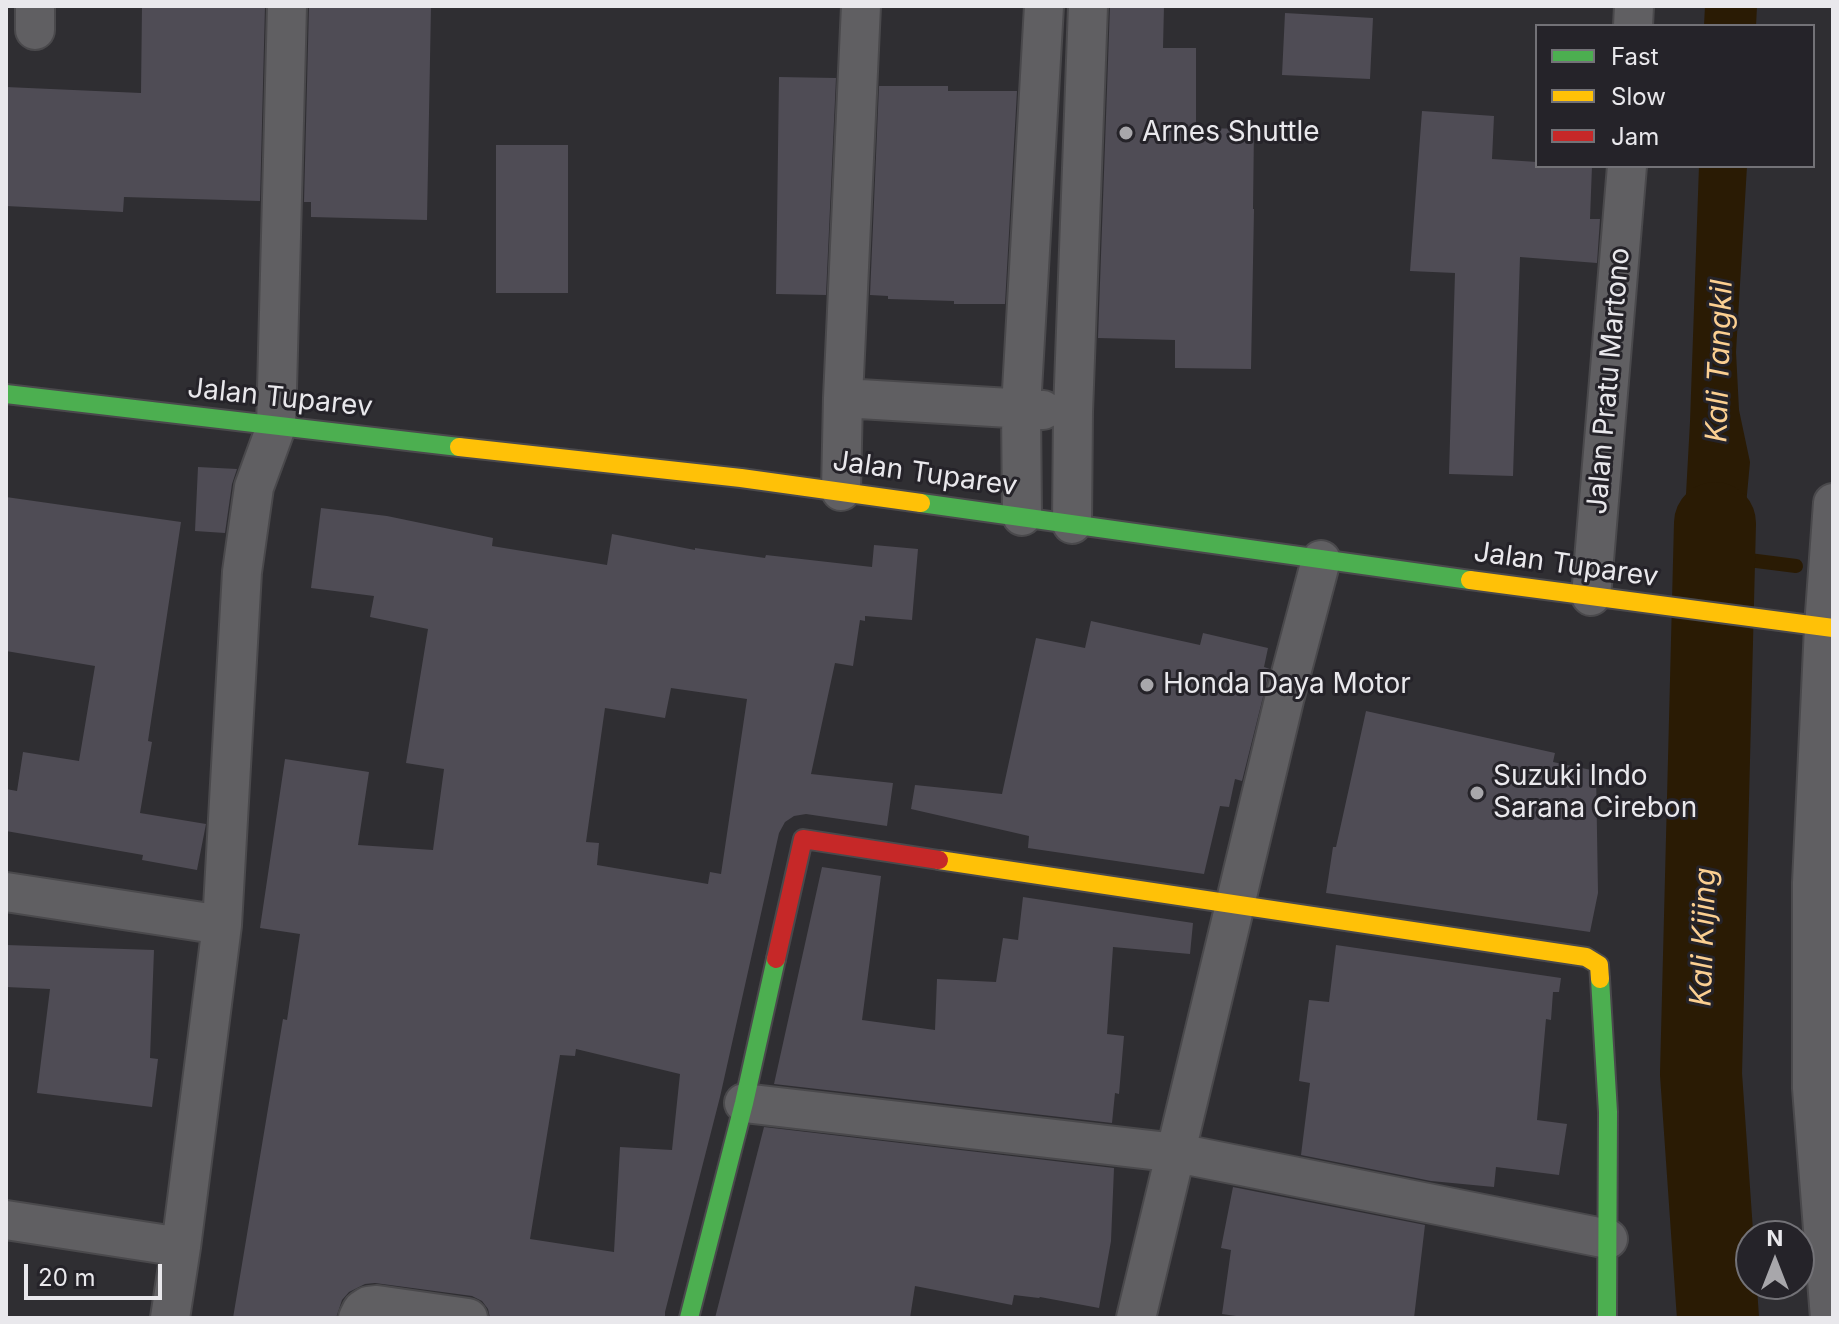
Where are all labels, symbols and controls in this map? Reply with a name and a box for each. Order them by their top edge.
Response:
legend [1535,24,1815,168]
text: Fast [1611,42,1659,71]
text: Slow [1611,82,1666,111]
place label: Arnes Shuttle [1142,116,1320,150]
text: Jam [1611,122,1659,151]
marker: Arnes Shuttle [1117,124,1135,142]
street label: Jalan Pratu Martono [1581,246,1637,516]
water label: Kali Tangkil [1699,279,1741,443]
street label: Jalan Tuparev [186,372,374,424]
street label: Jalan Tuparev [831,444,1019,504]
street label: Jalan Tuparev [1472,535,1660,595]
place label: Honda Daya Motor [1163,668,1411,702]
marker: Honda Daya Motor [1138,676,1156,694]
place label: Suzuki Indo Sarana Cirebon [1493,760,1697,826]
marker: Suzuki Indo Sarana Cirebon [1468,784,1486,802]
water label: Kali Kijing [1684,867,1724,1007]
north arrow [1735,1220,1815,1300]
text: N [1767,1225,1783,1251]
scale bar [28,1248,166,1298]
text: 20 m [38,1263,96,1292]

